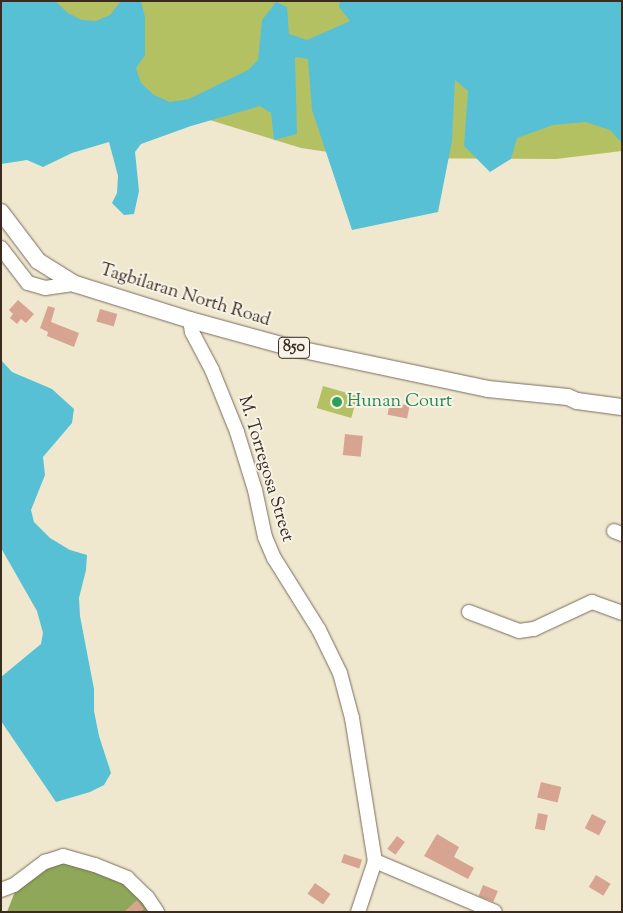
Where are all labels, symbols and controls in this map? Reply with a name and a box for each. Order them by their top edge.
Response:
street label: Tagbilaran North Road [97,260,273,332]
road number: 850 [278,334,310,362]
place label: Hunan Court [347,391,452,413]
street label: M. Torregosa Street [232,393,298,545]
marker: Hunan Court [331,396,343,408]

